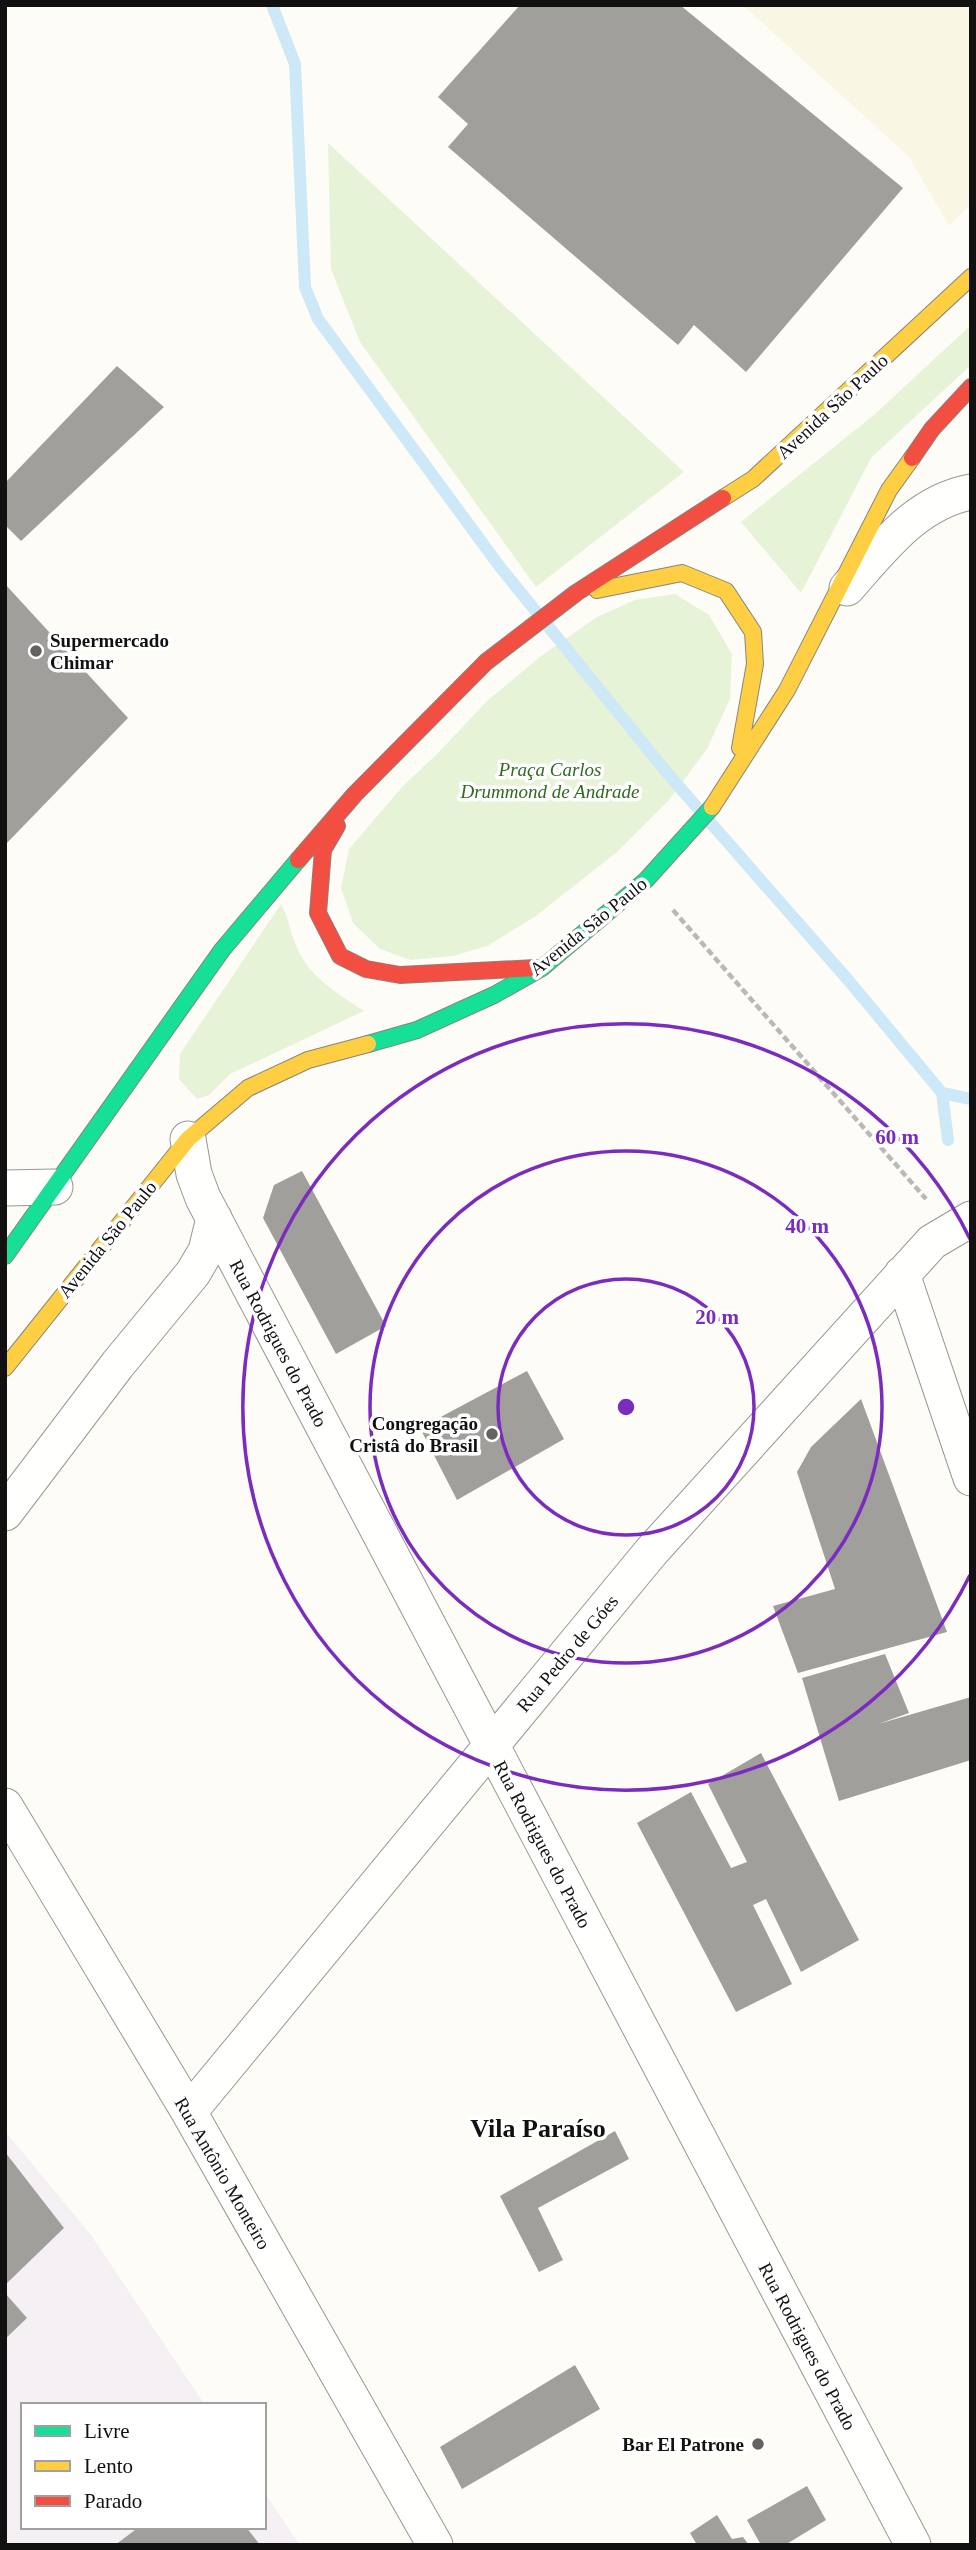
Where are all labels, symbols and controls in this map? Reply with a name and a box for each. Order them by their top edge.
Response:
street label: Avenida São Paulo [772,349,892,463]
place label: Supermercado Chimar [50,630,169,673]
marker: Supermercado Chimar [28,643,44,659]
park label: Praça Carlos Drummond de Andrade [459,759,640,802]
street label: Avenida São Paulo [526,873,651,980]
text: 60 m [875,1125,919,1149]
street label: Avenida São Paulo [54,1177,161,1302]
text: 40 m [785,1214,829,1238]
street label: Rua Rodrigues do Prado [226,1256,332,1430]
text: 20 m [695,1305,739,1329]
centre of rings [614,1395,638,1419]
place label: Congregação Cristâ do Brasil [349,1413,478,1456]
marker: Congregação Cristâ do Brasil [484,1426,500,1442]
street label: Rua Pedro de Góes [512,1591,622,1716]
street label: Rua Rodrigues do Prado [490,1757,596,1931]
street label: Rua Antônio Monteiro [170,2093,275,2253]
district label: Vila Paraíso [470,2114,606,2143]
street label: Rua Rodrigues do Prado [755,2259,861,2433]
legend [21,2403,266,2529]
text: Livre [84,2419,129,2443]
place label: Bar El Patrone [622,2434,744,2455]
marker: Bar El Patrone [750,2436,766,2452]
text: Lento [84,2454,133,2478]
text: Parado [84,2489,142,2513]

